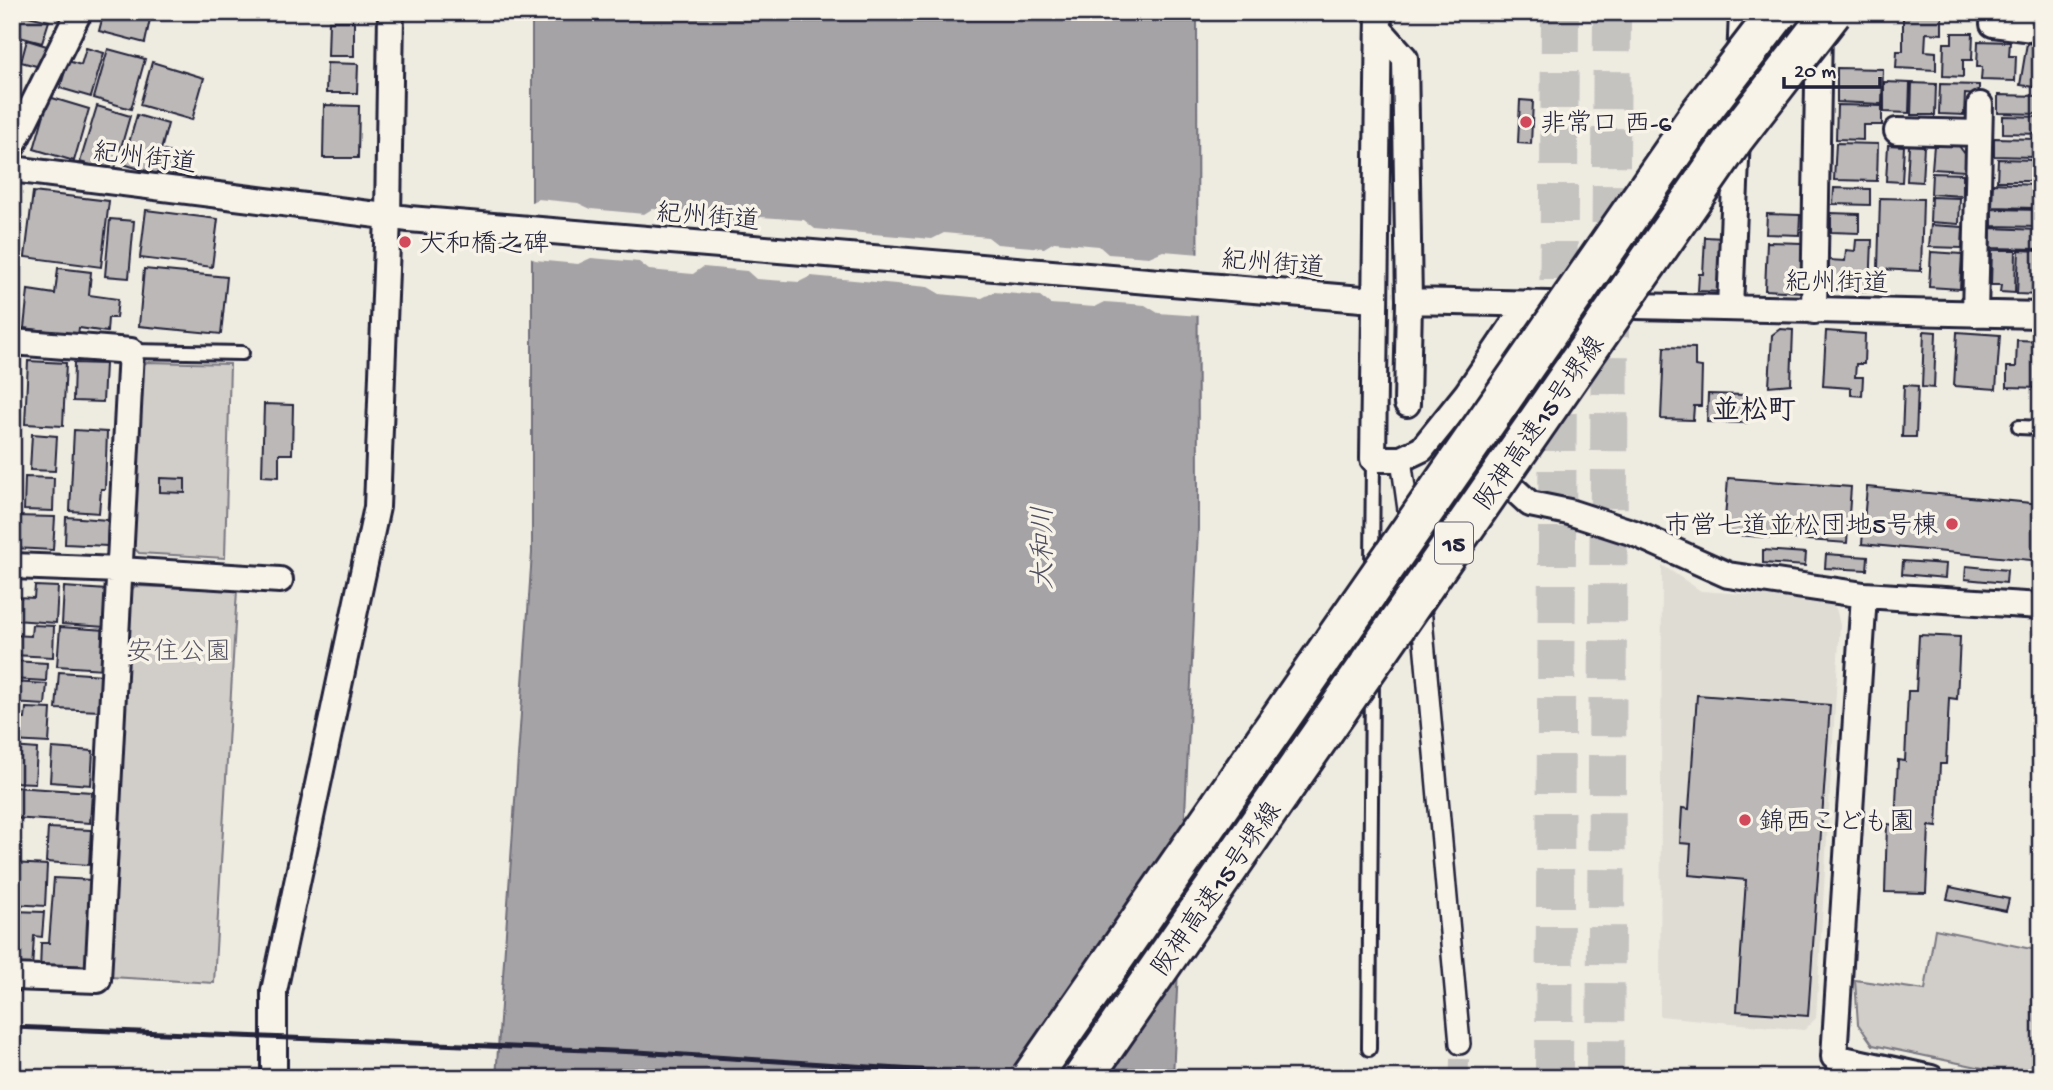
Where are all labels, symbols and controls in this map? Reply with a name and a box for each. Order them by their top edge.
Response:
scale bar [1784,46,1880,90]
text: 20 m [1794,61,1836,86]
place label: 非常口 西-6 [1540,109,1672,142]
marker: 非常口 西-6 [1518,114,1534,130]
street label: 紀州街道 [91,138,198,182]
street label: 紀州街道 [654,199,761,239]
place label: 大和橋之碑 [419,230,549,262]
marker: 大和橋之碑 [397,234,413,250]
street label: 紀州街道 [1219,246,1326,286]
street label: 紀州街道 [1785,268,1889,302]
street label: 阪神高速15号堺線 [1468,330,1614,518]
district label: 並松町 [1712,395,1796,429]
water label: 大和川 [1028,506,1062,590]
place label: 市営七道並松団地5号棟 [1664,511,1938,544]
marker: 市営七道並松団地5号棟 [1944,516,1960,532]
road number: 15 [1435,522,1473,564]
park label: 安住公園 [127,638,231,670]
street label: 阪神高速15号堺線 [1145,796,1291,984]
place label: 錦西こども園 [1759,808,1915,840]
marker: 錦西こども園 [1737,812,1753,828]

